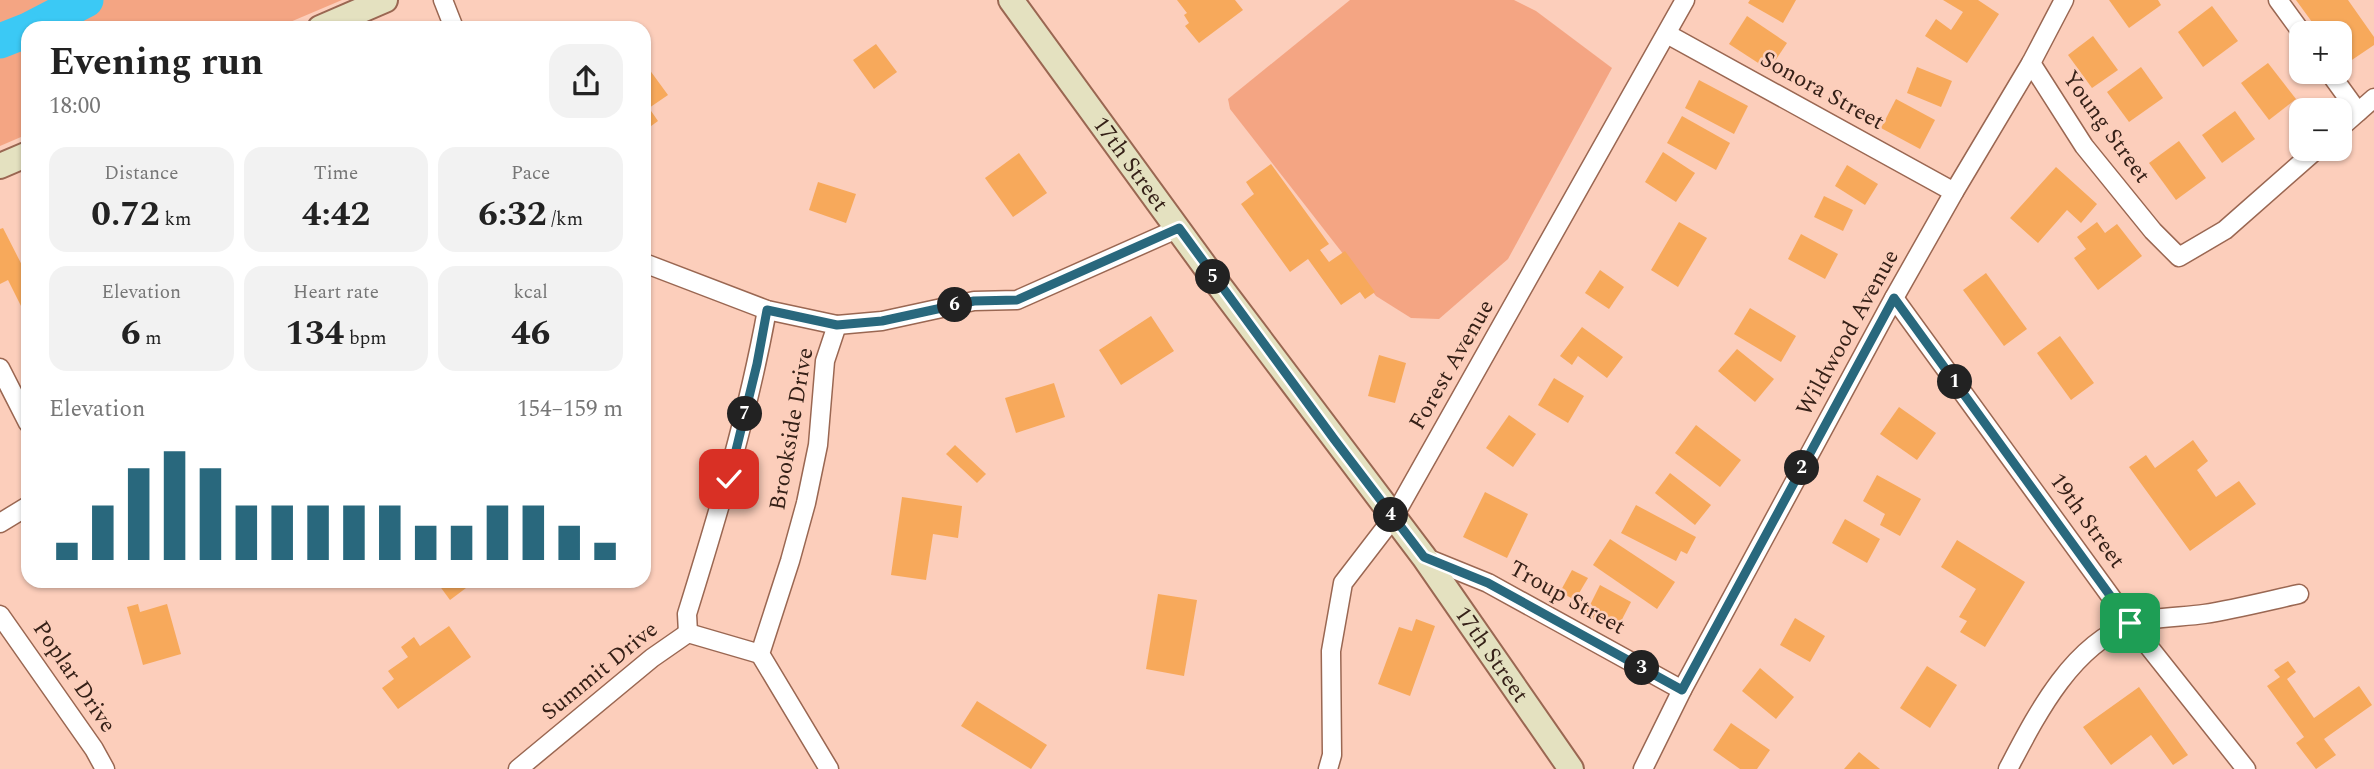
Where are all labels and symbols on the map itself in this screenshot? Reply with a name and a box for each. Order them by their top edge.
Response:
street label: Sonora Street [1753,42,1891,140]
street label: Young Street [2053,63,2159,191]
street label: 17th Street [1084,109,1177,219]
street label: Wildwood Avenue [1788,243,1908,423]
pin: 5 [1196,260,1230,294]
pin: 6 [937,288,972,322]
street label: Forest Avenue [1400,293,1504,437]
street label: Brookside Drive [760,345,824,513]
pin: 1 [1938,364,1972,400]
pin: 7 [728,396,762,432]
pin [699,449,759,509]
pin: 2 [1784,450,1820,486]
street label: 19th Street [2040,466,2134,576]
pin: 4 [1374,498,1408,532]
street label: Troup Street [1502,552,1632,644]
pin [2100,593,2160,653]
street label: 17th Street [1446,599,1537,710]
street label: Summit Drive [534,613,666,729]
street label: Poplar Drive [23,614,125,740]
pin: 3 [1624,650,1660,686]

